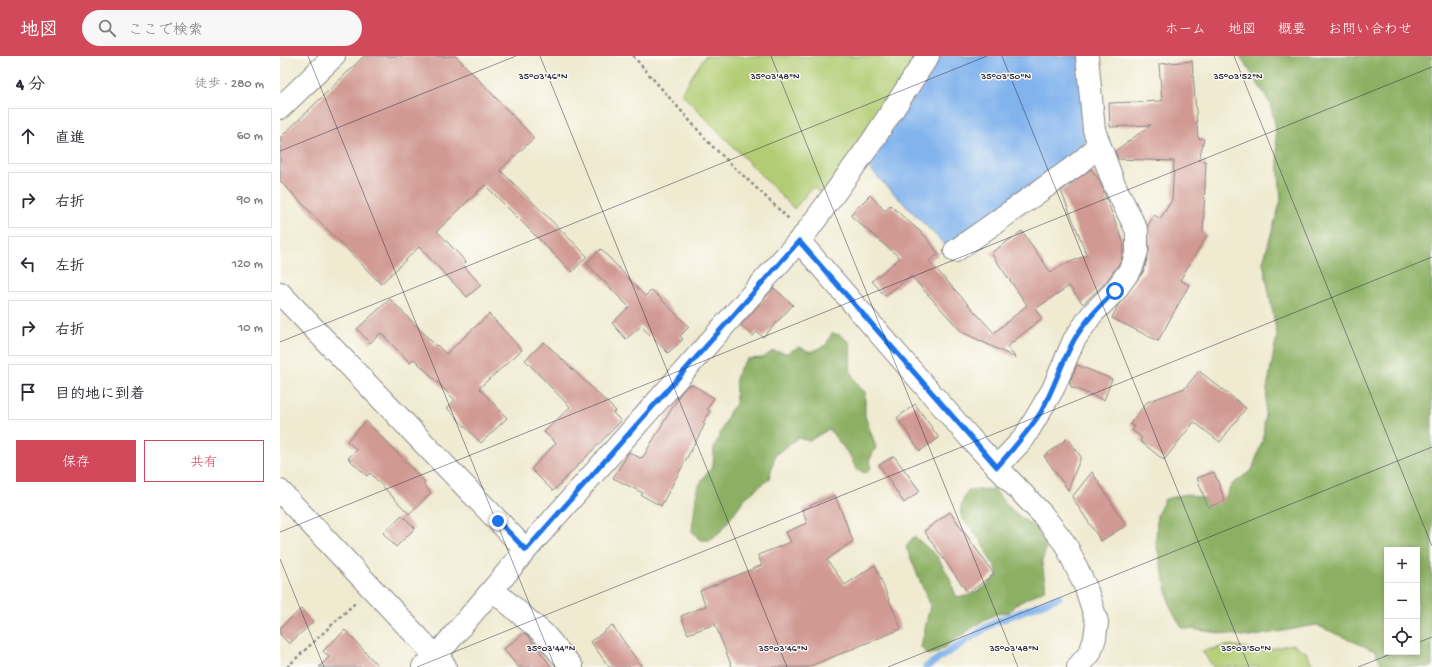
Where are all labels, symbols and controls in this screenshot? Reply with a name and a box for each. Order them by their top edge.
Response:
search box [82,10,362,46]
icon: search [96,17,118,39]
text: 地図 [20,20,58,43]
text: ここで検索 [128,22,203,40]
text: ホーム [1165,22,1206,39]
text: 地図 [1228,22,1256,39]
text: 概要 [1278,22,1306,39]
text: お問い合わせ [1328,22,1412,39]
text: 35°03'46"N [518,71,568,83]
text: 35°03'48"N [749,71,800,83]
text: 35°03'50"N [980,71,1031,83]
text: 35°03'52"N [1212,71,1263,83]
text: 4 分 [16,76,45,96]
text: 徒歩 · 280 m [195,77,264,92]
icon: ahead [17,125,39,147]
text: 60 m [237,129,263,144]
text: 直進 [55,130,85,148]
icon: right [17,189,39,211]
text: 90 m [237,193,263,208]
text: 右折 [55,194,85,212]
icon: left [17,253,39,275]
text: 120 m [232,257,263,272]
text: 左折 [55,258,85,276]
route start [1106,282,1124,300]
icon: right [17,317,39,339]
text: 10 m [238,321,263,336]
text: 右折 [55,322,85,340]
icon: arrive [17,381,39,403]
text: 目的地に到着 [55,386,145,404]
button: 保存 [16,440,136,482]
button: 共有 [144,440,264,482]
route end [489,512,507,530]
map controls [1384,547,1420,655]
button: + [1384,547,1420,583]
button: − [1384,583,1420,619]
button: locate [1384,619,1420,655]
text: 35°03'44"N [526,643,576,655]
text: 35°03'46"N [758,643,808,655]
text: 35°03'48"N [988,643,1039,655]
text: 35°03'50"N [1220,643,1271,655]

